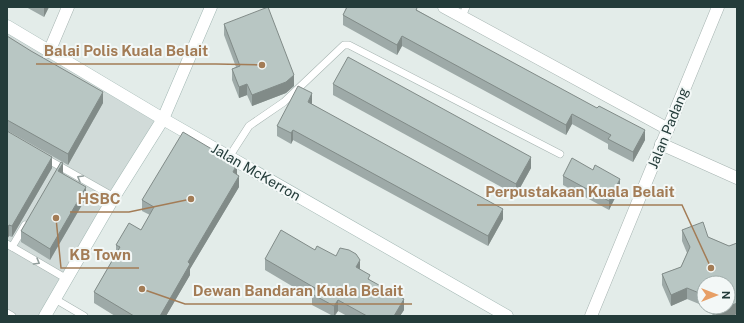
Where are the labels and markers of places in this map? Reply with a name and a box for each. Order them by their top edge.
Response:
callout: Balai Polis Kuala Belait [36,37,216,64]
callout: Perpustakaan Kuala Belait [477,178,682,205]
callout: HSBC [70,185,129,212]
callout: KB Town [61,241,139,268]
callout: Dewan Bandaran Kuala Belait [185,277,412,304]

